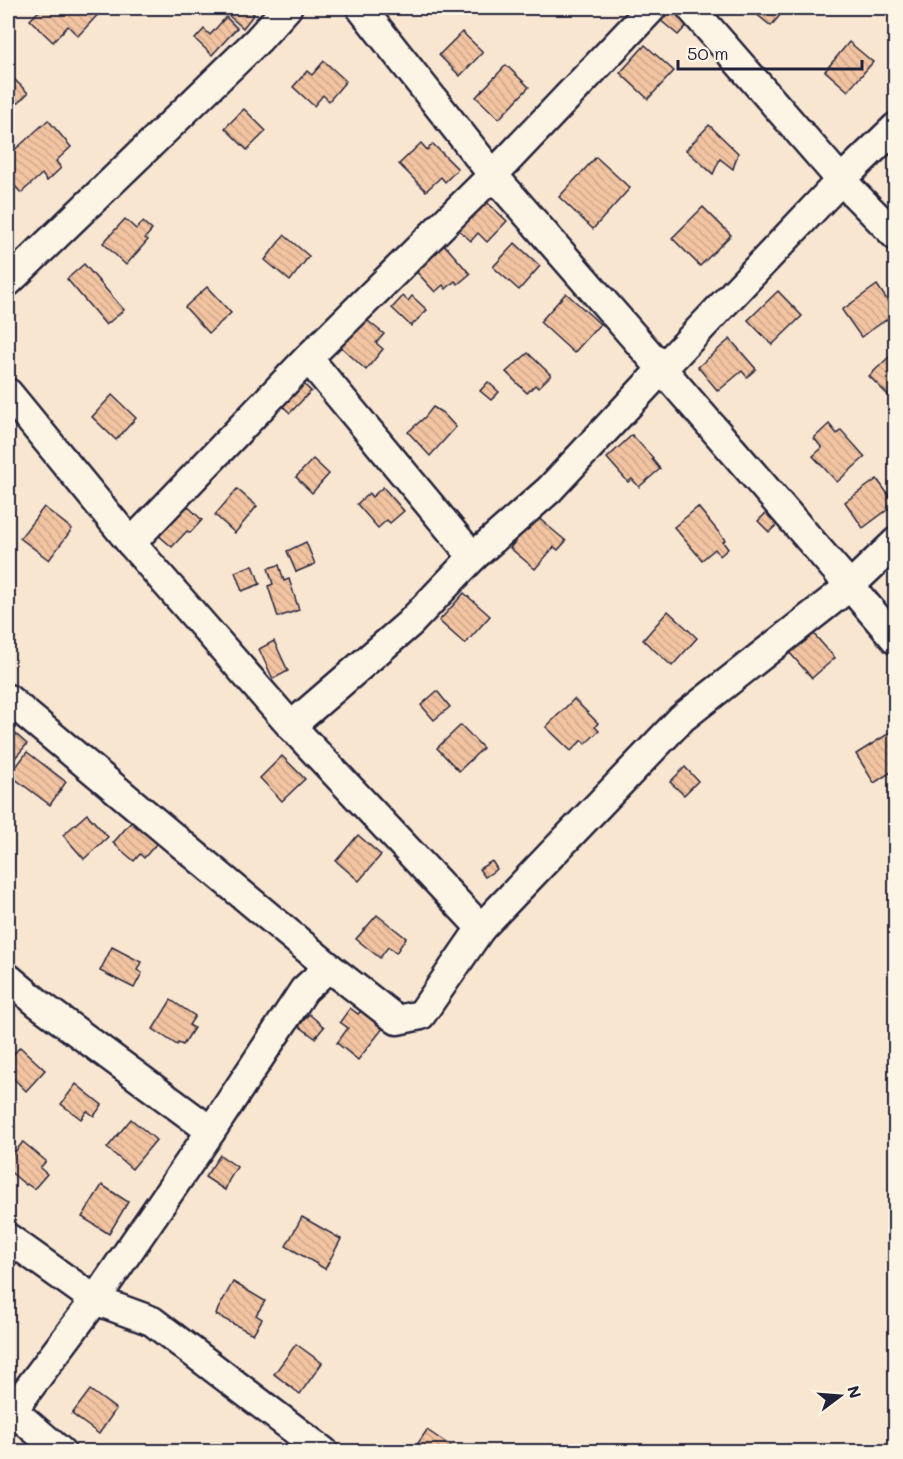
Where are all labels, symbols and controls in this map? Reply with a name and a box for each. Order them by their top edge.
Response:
scale bar [678,33,862,71]
text: 50 m [687,41,729,65]
north arrow [810,1366,870,1426]
text: N [843,1383,867,1400]

